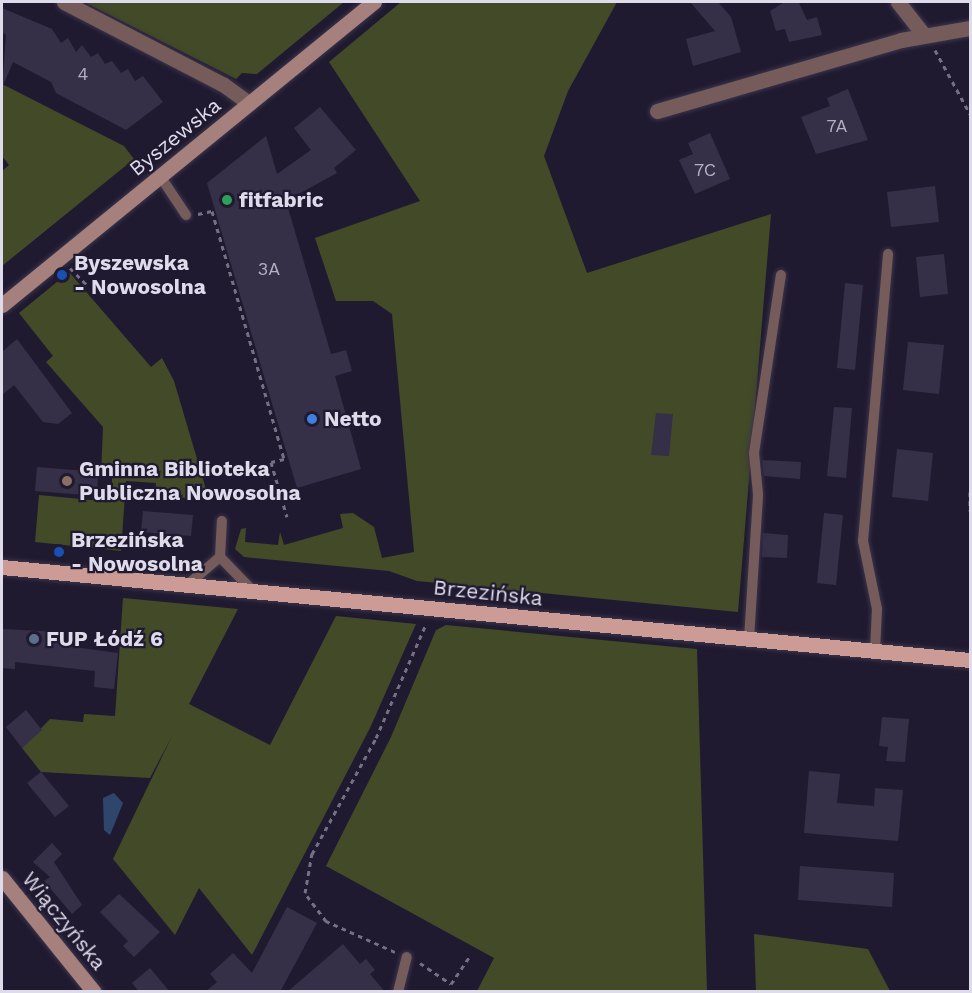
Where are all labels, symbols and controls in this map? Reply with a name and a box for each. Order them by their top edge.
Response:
house number: 4 [78,63,88,85]
street label: Byszewska [124,93,226,181]
house number: 7A [827,115,847,137]
house number: 7C [694,159,716,181]
place label: fitfabric [239,187,324,213]
marker: fitfabric [220,193,234,207]
place label: Byszewska - Nowosolna [74,250,206,300]
house number: 3A [258,258,280,280]
marker: Byszewska - Nowosolna [55,268,69,282]
place label: Netto [324,406,382,432]
marker: Netto [305,412,319,426]
place label: Gminna Biblioteka Publiczna Nowosolna [79,456,301,506]
marker: Gminna Biblioteka Publiczna Nowosolna [60,474,74,488]
place label: Brzezińska - Nowosolna [71,527,203,577]
marker: Brzezińska - Nowosolna [52,545,66,559]
street label: Brzezińska [432,575,544,611]
place label: FUP Łódź 6 [46,626,163,652]
marker: FUP Łódź 6 [27,632,41,646]
street label: Wiączyńska [17,867,111,975]

